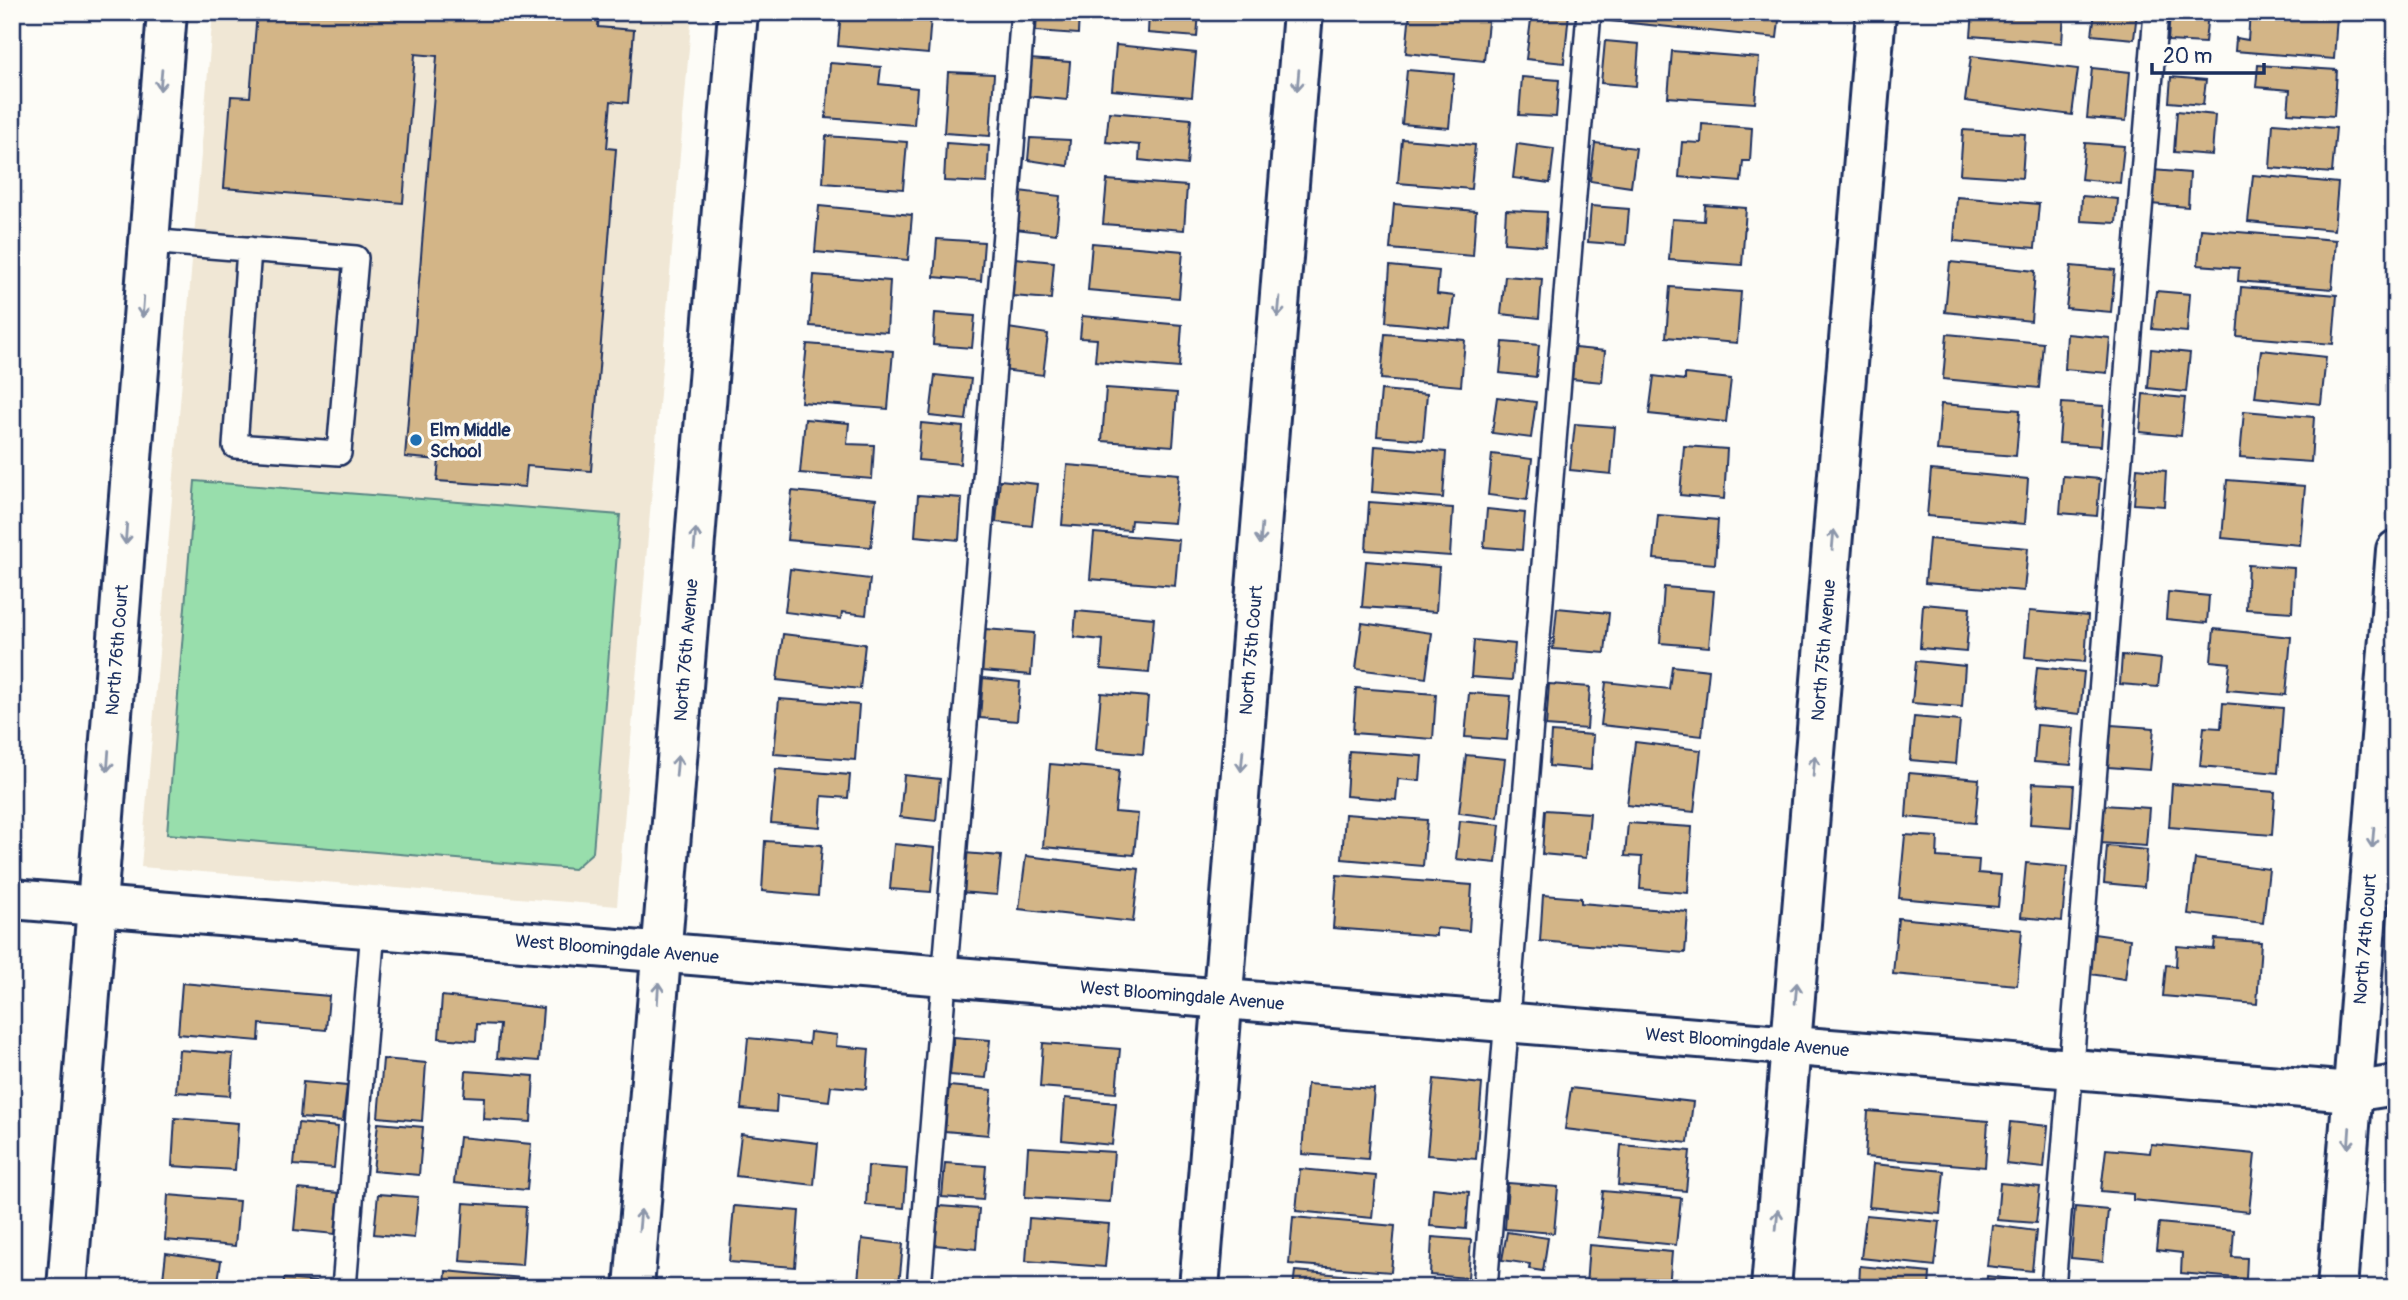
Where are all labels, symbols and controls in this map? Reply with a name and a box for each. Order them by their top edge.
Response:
scale bar [2152,32,2264,76]
text: 20 m [2163,43,2212,70]
one-way arrow [154,68,167,91]
one-way arrow [1291,68,1304,91]
one-way arrow [136,295,149,318]
one-way arrow [1272,295,1285,318]
place label: Elm Middle School [430,419,512,463]
marker: Elm Middle School [408,432,424,448]
one-way arrow [119,522,132,545]
one-way arrow [1254,522,1267,545]
one-way arrow [689,529,702,551]
one-way arrow [1827,529,1840,551]
street label: North 76th Avenue [669,578,703,722]
street label: North 75th Avenue [1806,578,1841,722]
street label: North 76th Court [100,583,134,716]
street label: North 75th Court [1234,583,1268,716]
one-way arrow [101,749,114,772]
one-way arrow [1235,749,1248,771]
one-way arrow [671,755,684,778]
one-way arrow [1808,755,1821,778]
one-way arrow [2366,826,2379,848]
street label: North 74th Court [2348,872,2382,1005]
street label: West Bloomingdale Avenue [514,929,720,969]
street label: West Bloomingdale Avenue [1079,976,1285,1015]
one-way arrow [652,982,665,1005]
one-way arrow [1790,982,1803,1005]
street label: West Bloomingdale Avenue [1644,1022,1850,1062]
one-way arrow [2342,1126,2355,1149]
one-way arrow [634,1209,647,1232]
one-way arrow [1771,1209,1784,1232]

